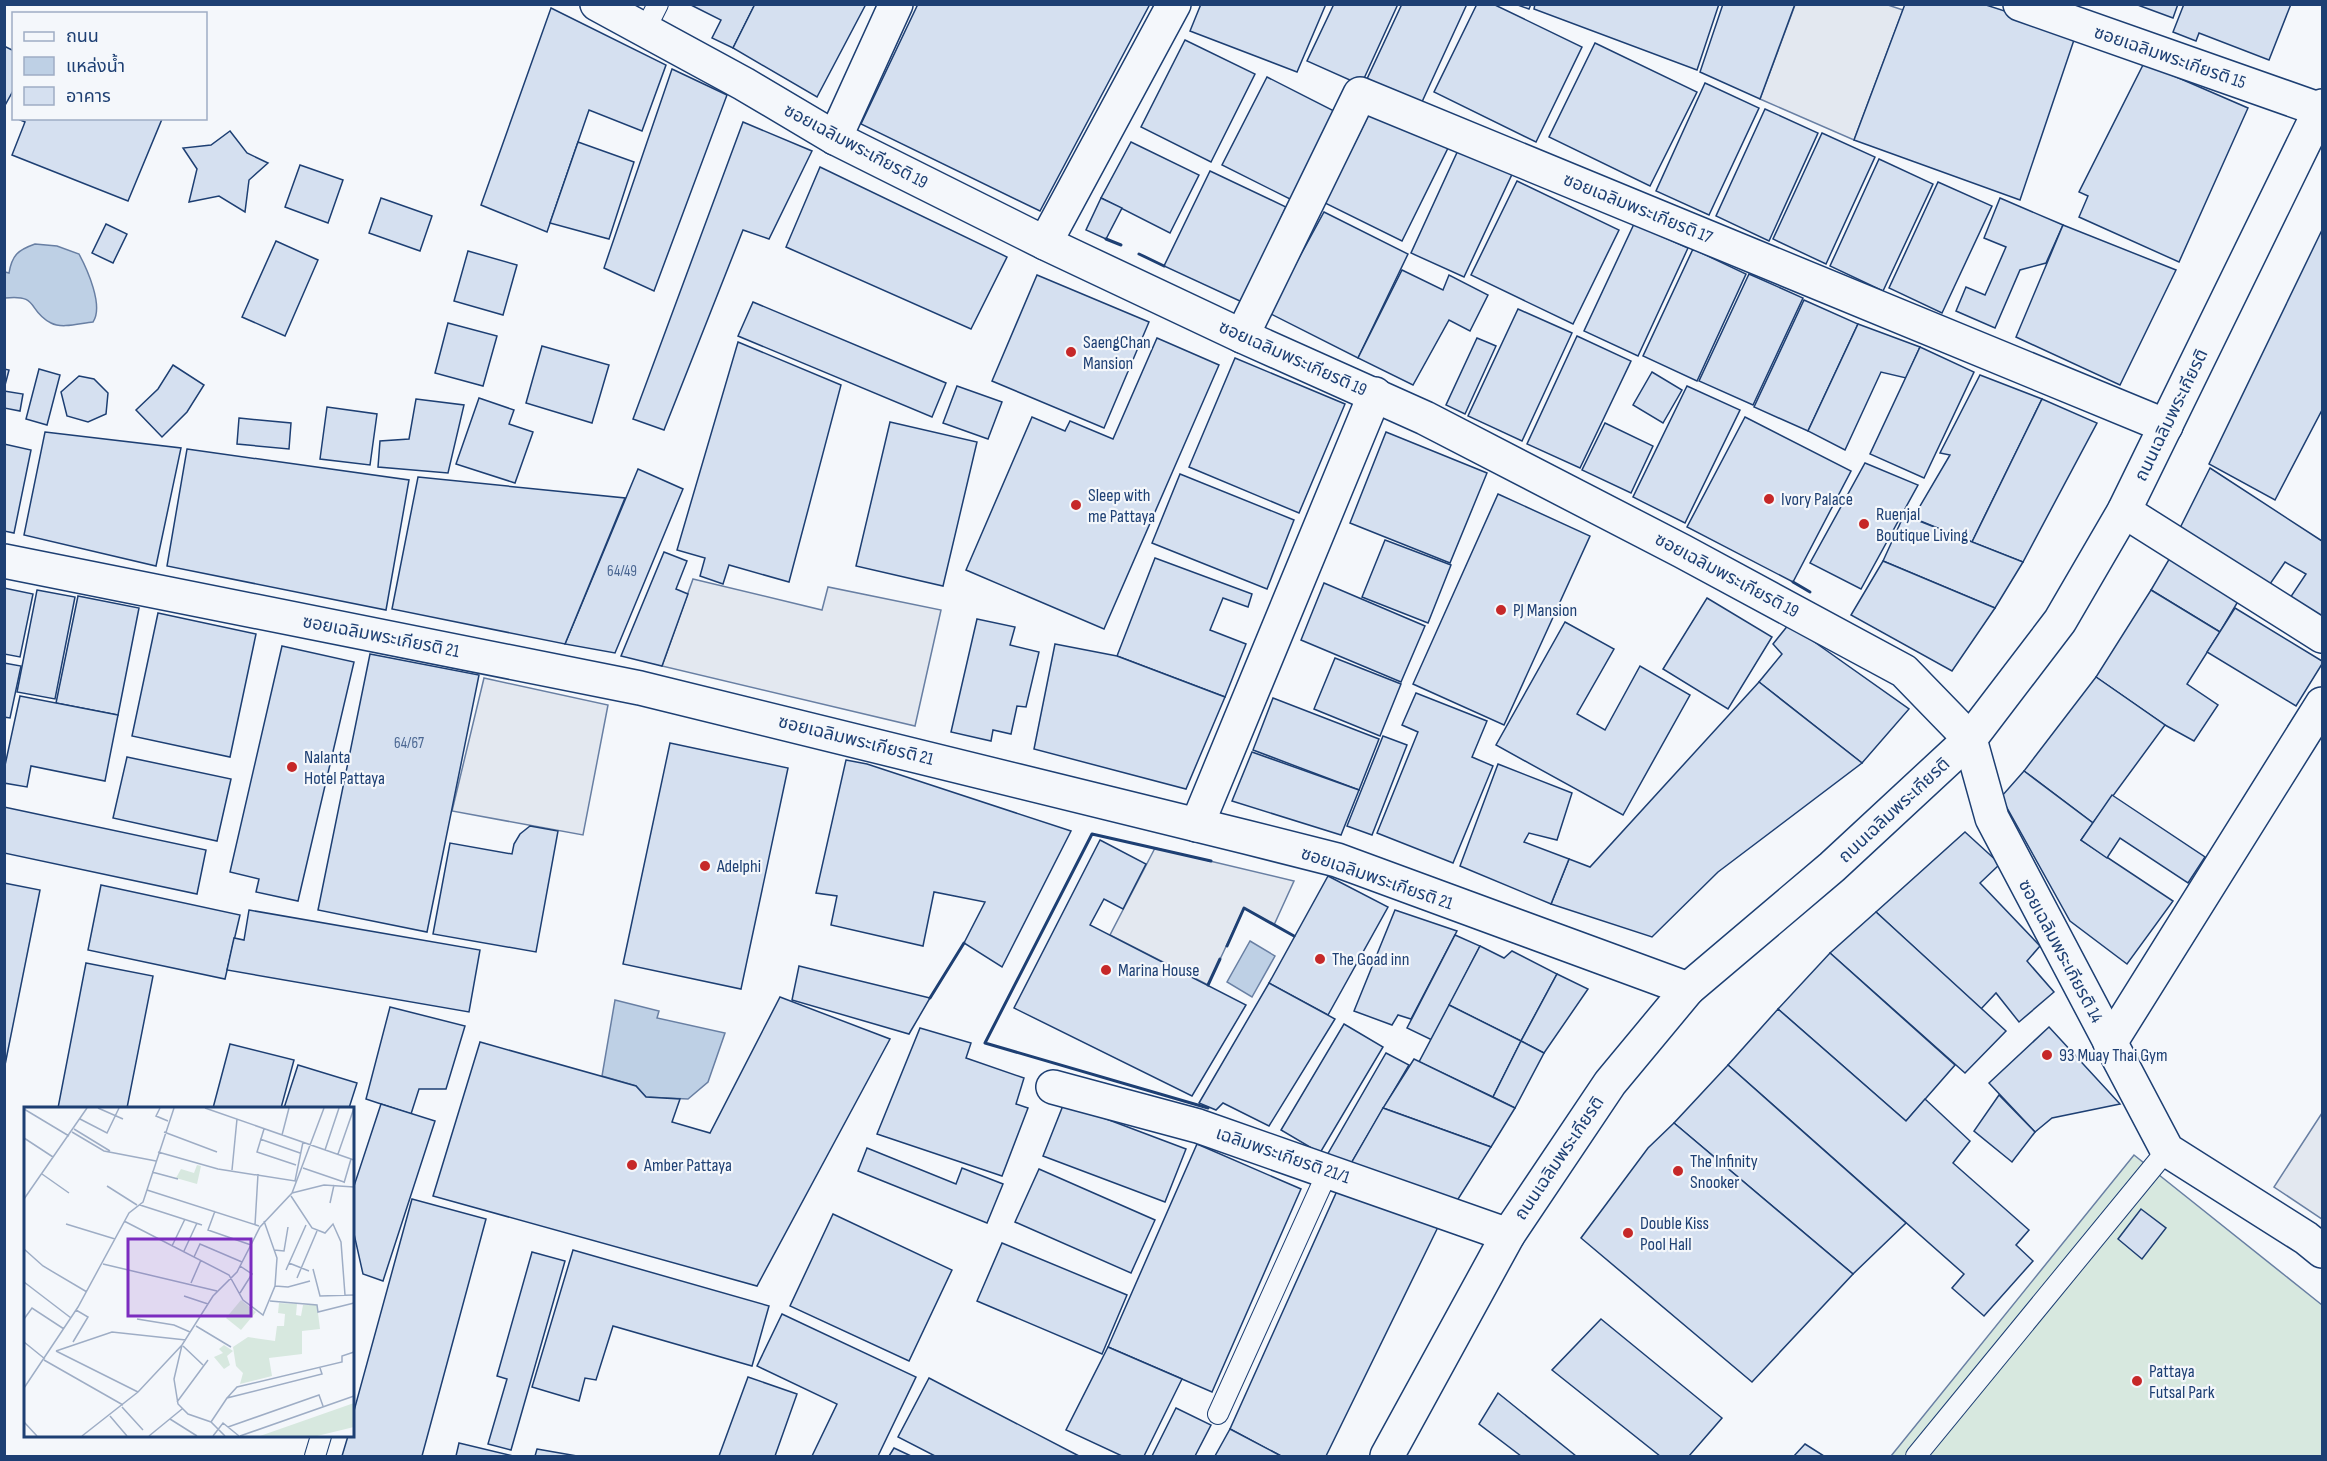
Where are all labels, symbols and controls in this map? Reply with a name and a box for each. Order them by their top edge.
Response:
legend [12,12,207,120]
street label: ซอยเฉลิมพระเกียรติ 15 [2091,22,2248,93]
text: ถนน [66,26,99,47]
text: แหล่งน้ำ [66,53,125,77]
text: อาคาร [66,86,111,107]
street label: ซอยเฉลิมพระเกียรติ 19 [780,100,931,193]
street label: ซอยเฉลิมพระเกียรติ 17 [1560,169,1716,248]
street label: ซอยเฉลิมพระเกียรติ 19 [1215,316,1370,401]
place label: SaengChan Mansion [1083,332,1151,374]
marker: SaengChan Mansion [1064,345,1078,359]
street label: ถนนเฉลิมพระเกียรติ [2130,346,2213,485]
place label: Sleep with me Pattaya [1088,485,1155,527]
place label: Ivory Palace [1781,489,1853,510]
marker: Ivory Palace [1762,492,1776,506]
marker: Sleep with me Pattaya [1069,498,1083,512]
place label: Ruenjal Boutique Living [1876,504,1968,546]
marker: Ruenjal Boutique Living [1857,517,1871,531]
street label: ซอยเฉลิมพระเกียรติ 19 [1651,529,1802,622]
house number: 64/49 [607,562,637,581]
place label: PJ Mansion [1513,600,1577,621]
marker: PJ Mansion [1494,603,1508,617]
street label: ซอยเฉลิมพระเกียรติ 21 [301,611,462,662]
street label: ซอยเฉลิมพระเกียรติ 21 [776,711,936,770]
house number: 64/67 [394,734,424,753]
place label: Nalanta Hotel Pattaya [304,747,385,789]
street label: ถนนเฉลิมพระเกียรติ [1834,753,1954,867]
marker: Nalanta Hotel Pattaya [285,760,299,774]
street label: ซอยเฉลิมพระเกียรติ 21 [1298,843,1456,915]
place label: Adelphi [716,856,761,877]
marker: Adelphi [698,859,712,873]
street label: ซอยเฉลิมพระเกียรติ 14 [2014,876,2107,1027]
place label: The Goad inn [1332,949,1409,970]
marker: The Goad inn [1313,952,1327,966]
place label: Marina House [1118,960,1199,981]
marker: Marina House [1099,963,1113,977]
place label: 93 Muay Thai Gym [2059,1045,2167,1066]
marker: 93 Muay Thai Gym [2040,1048,2054,1062]
street label: ถนนเฉลิมพระเกียรติ [1510,1092,1609,1224]
inset map [24,1107,354,1437]
street label: เฉลิมพระเกียรติ 21/1 [1213,1123,1353,1188]
place label: The Infinity Snooker [1690,1151,1758,1193]
place label: Amber Pattaya [643,1155,732,1176]
marker: Amber Pattaya [625,1158,639,1172]
marker: The Infinity Snooker [1671,1164,1685,1178]
place label: Double Kiss Pool Hall [1640,1213,1709,1255]
marker: Double Kiss Pool Hall [1621,1226,1635,1240]
place label: Pattaya Futsal Park [2149,1361,2215,1403]
marker: Pattaya Futsal Park [2130,1374,2144,1388]

